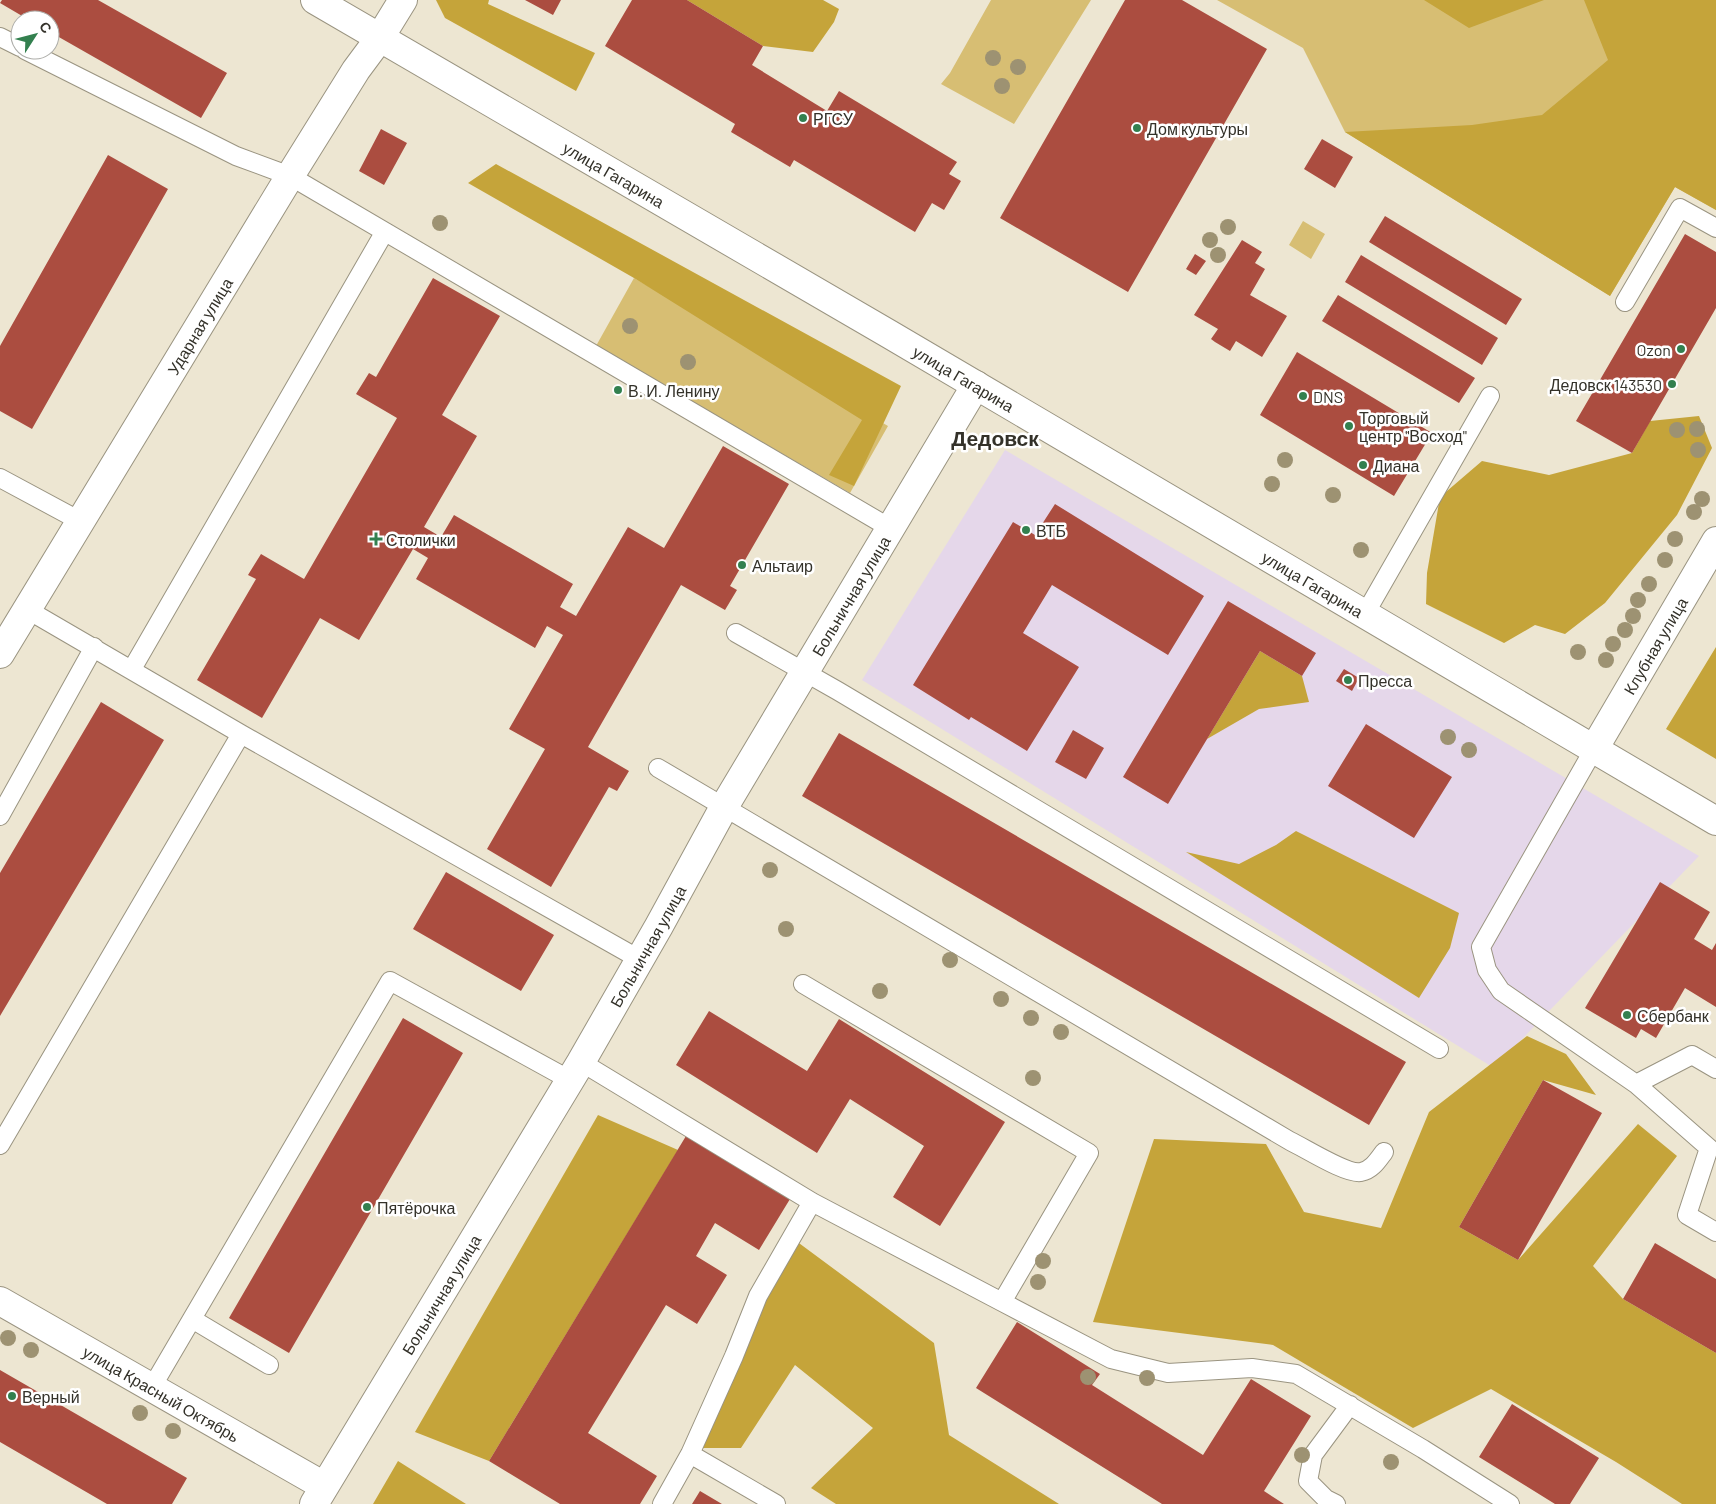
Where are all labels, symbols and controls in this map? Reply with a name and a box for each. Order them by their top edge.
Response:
north arrow [10,10,60,60]
text: С [36,18,56,36]
place label: РГСУ [813,109,854,128]
marker: РГСУ [797,112,809,124]
place label: Дом культуры [1147,119,1248,138]
marker: Дом культуры [1131,122,1143,134]
street label: улица Гагарина [560,137,668,211]
street label: Ударная улица [163,274,236,378]
place label: Ozon [1637,340,1671,359]
street label: улица Гагарина [910,341,1018,415]
marker: Ozon [1675,343,1687,355]
place label: Дедовск 143530 [1550,375,1662,394]
marker: Дедовск 143530 [1666,378,1678,390]
place label: В. И. Ленину [628,381,719,400]
marker: В. И. Ленину [612,384,624,396]
place label: DNS [1313,387,1343,406]
marker: DNS [1297,390,1309,402]
place label: Торговый центр "Восход" [1359,408,1467,445]
marker: Торговый центр "Восход" [1343,420,1355,432]
district label: Дедовск [951,425,1039,450]
place label: Диана [1373,456,1420,475]
marker: Диана [1357,459,1369,471]
place label: ВТБ [1036,521,1066,540]
marker: ВТБ [1020,524,1032,536]
place label: Столички [386,530,456,549]
street label: Больничная улица [807,532,893,659]
marker: Столички [370,533,382,545]
street label: улица Гагарина [1259,547,1367,621]
place label: Альтаир [752,556,813,575]
marker: Альтаир [736,559,748,571]
street label: Клубная улица [1619,593,1691,698]
place label: Пресса [1358,671,1412,690]
marker: Пресса [1342,674,1354,686]
street label: Больничная улица [605,882,689,1010]
place label: Сбербанк [1637,1006,1710,1025]
marker: Сбербанк [1621,1009,1633,1021]
place label: Пятёрочка [377,1198,456,1217]
marker: Пятёрочка [361,1201,373,1213]
street label: Больничная улица [397,1231,484,1358]
street label: улица Красный Октябрь [80,1341,243,1445]
place label: Верный [22,1387,80,1406]
marker: Верный [6,1390,18,1402]

